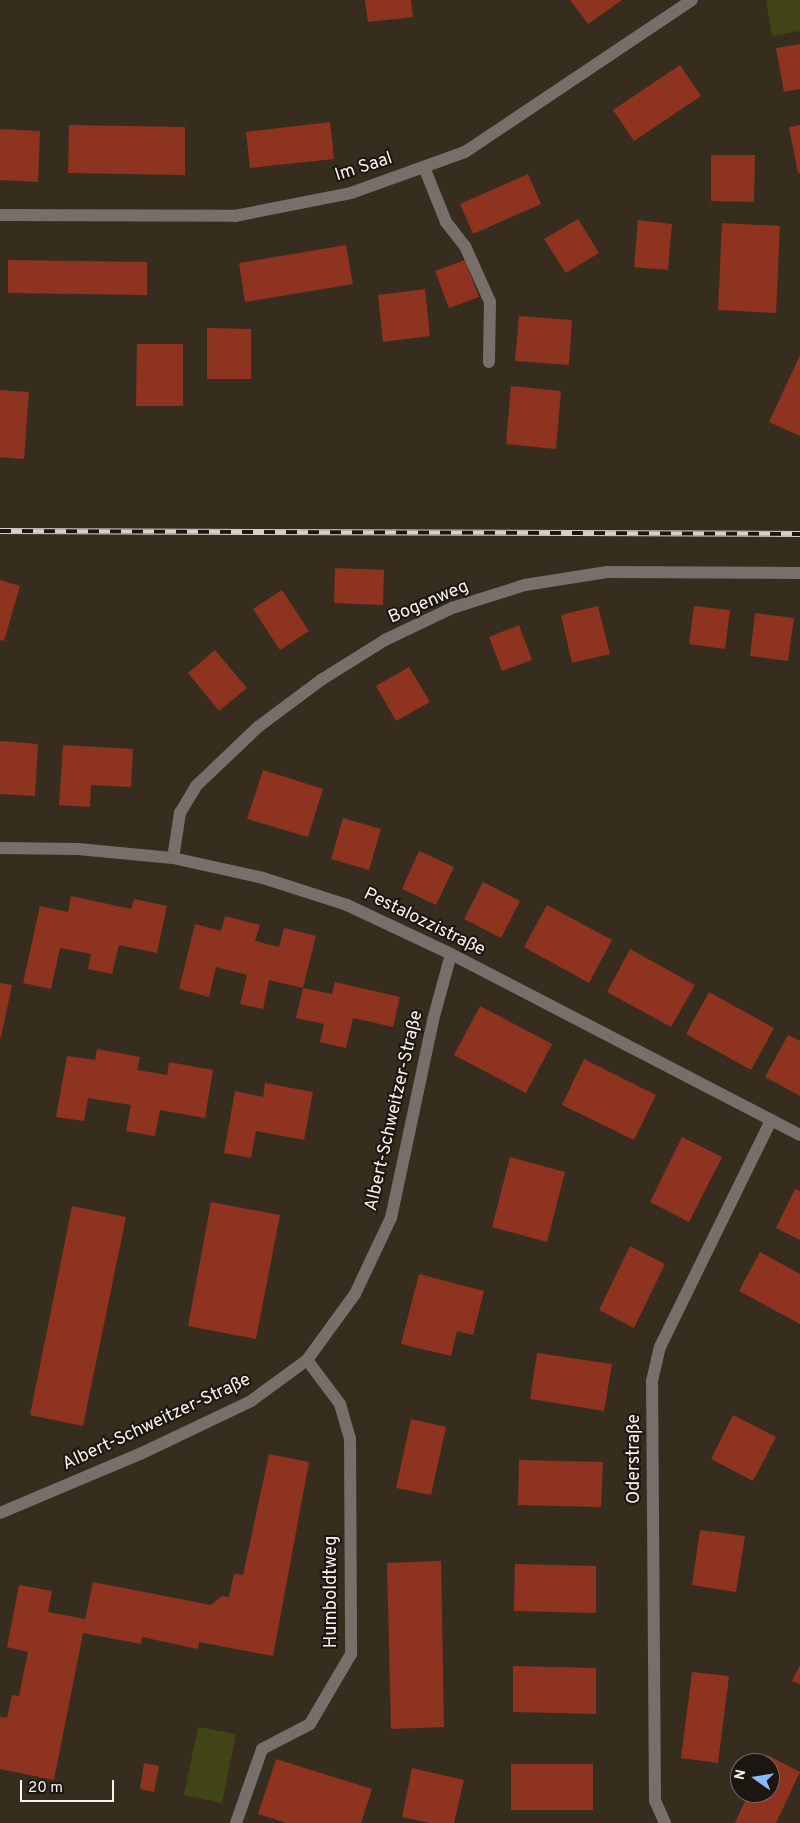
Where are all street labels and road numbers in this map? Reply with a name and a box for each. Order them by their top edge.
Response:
street label: Im Saal [333,149,395,187]
street label: Bogenweg [386,576,472,630]
street label: Pestalozzistraße [360,884,488,962]
street label: Albert-Schweitzer-Straße [361,1009,429,1213]
street label: Albert-Schweitzer-Straße [59,1370,255,1476]
street label: Oderstraße [624,1414,646,1504]
street label: Humboldtweg [321,1536,343,1648]

